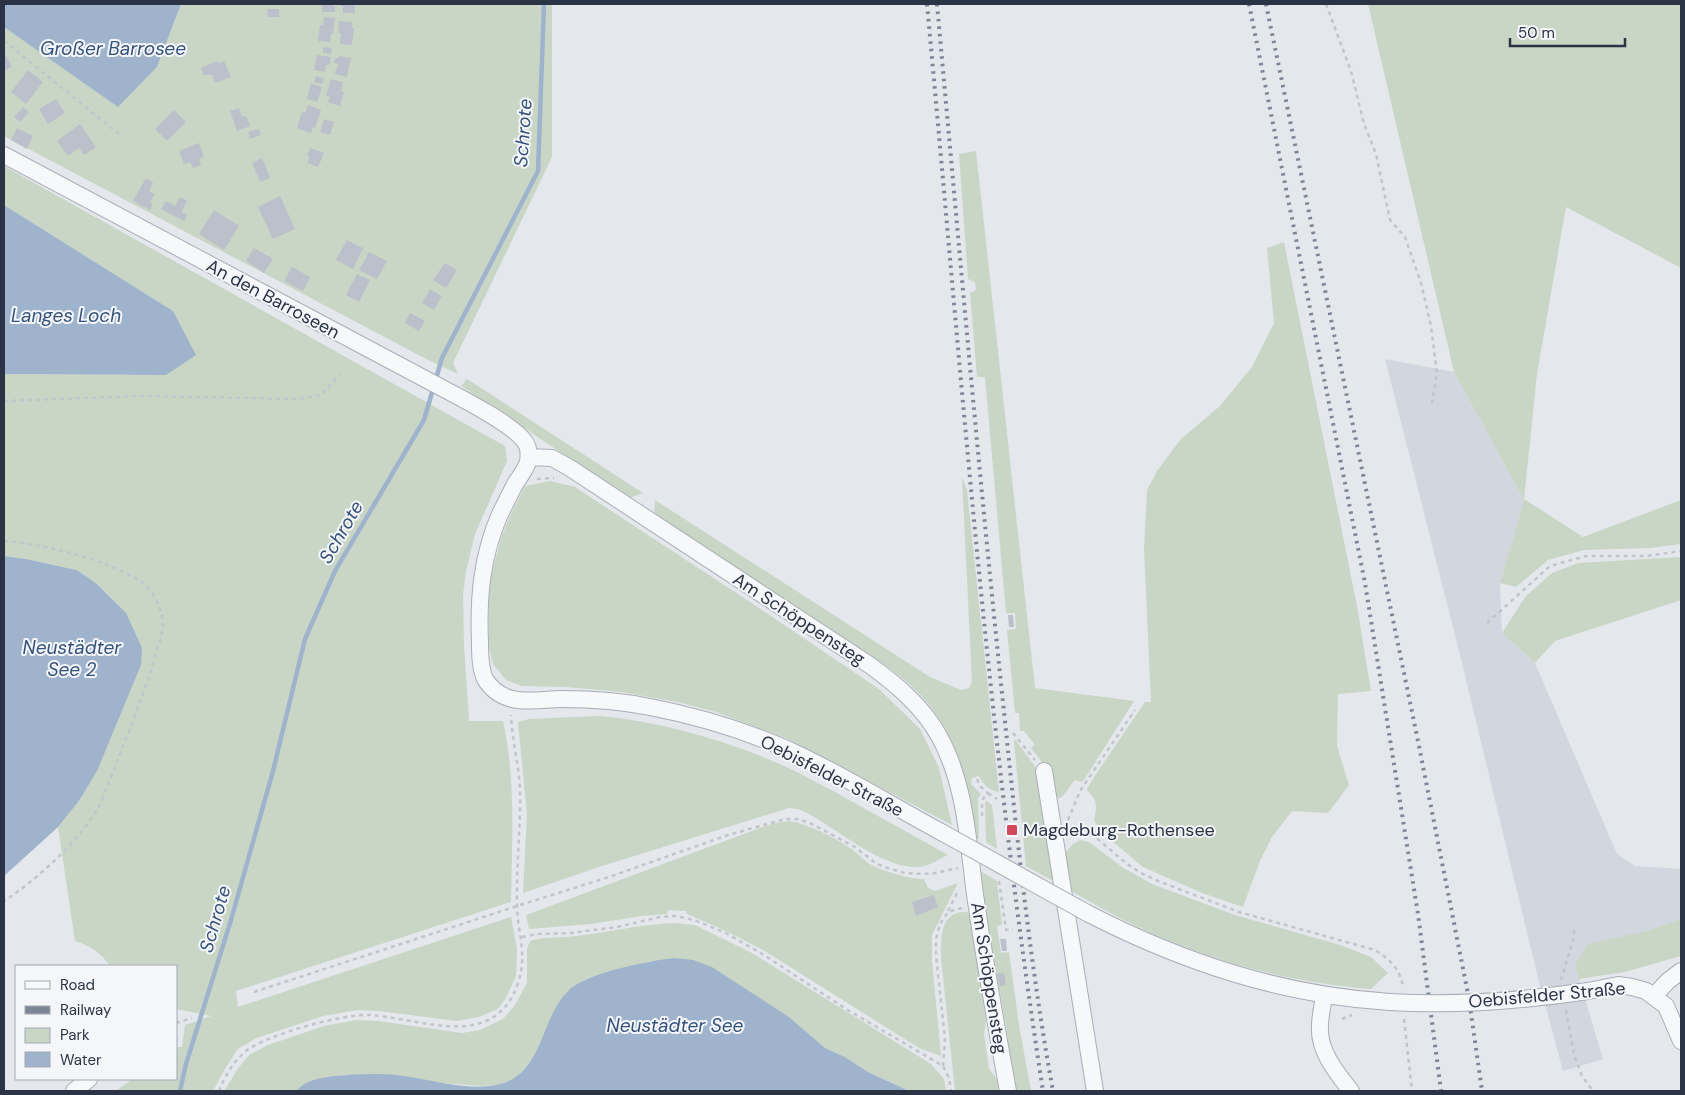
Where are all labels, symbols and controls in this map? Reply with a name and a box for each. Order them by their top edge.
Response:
scale bar [1510,15,1625,47]
text: 50 m [1518,23,1555,43]
water label: Großer Barrosee [40,36,186,61]
water label: Schrote [508,98,538,168]
street label: An den Barroseen [202,254,344,344]
water label: Langes Loch [11,303,121,328]
water label: Schrote [313,496,369,568]
street label: Am Schöppensteg [728,567,870,671]
water label: Neustädter See 2 [23,635,122,682]
street label: Oebisfelder Straße [756,730,908,822]
place label: Magdeburg-Rothensee [1023,818,1215,842]
marker: Magdeburg-Rothensee [1005,823,1019,837]
water label: Schrote [194,882,237,955]
street label: Am Schöppensteg [965,900,1013,1056]
legend [15,965,178,1080]
text: Road [60,975,95,995]
street label: Oebisfelder Straße [1467,976,1627,1014]
text: Railway [60,1000,112,1020]
water label: Neustädter See [607,1013,744,1038]
text: Park [60,1025,90,1045]
text: Water [60,1050,102,1070]

